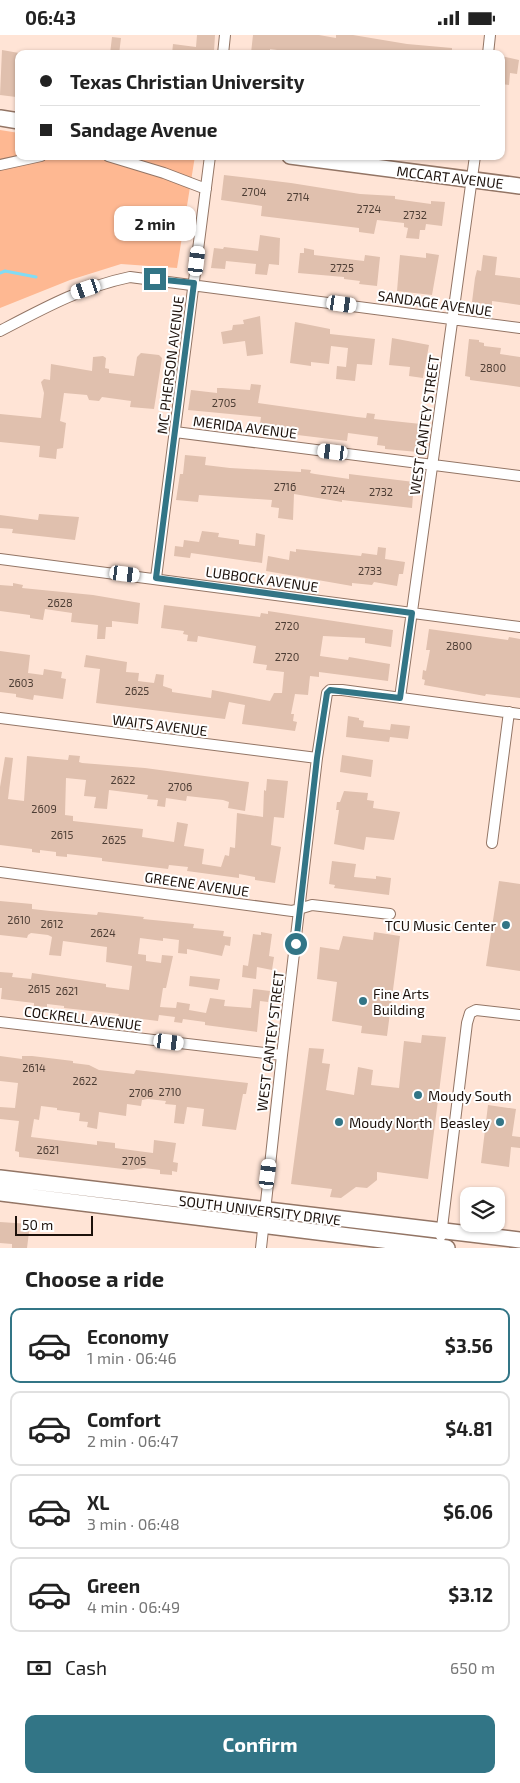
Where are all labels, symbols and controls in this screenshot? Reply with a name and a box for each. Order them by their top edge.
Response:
text: 06:43 [25,6,76,29]
text: Texas Christian University [70,70,304,93]
text: Sandage Avenue [70,118,218,141]
street label: MCCART AVENUE [396,162,505,192]
house number: 2704 [241,185,267,198]
house number: 2714 [287,190,310,203]
house number: 2724 [357,202,382,215]
callout: 2 min [114,207,196,241]
house number: 2732 [403,208,427,221]
text: 2 min [135,214,175,233]
car [187,245,206,277]
house number: 2725 [330,261,354,274]
route end [144,268,166,290]
car [69,277,102,301]
street label: SANDAGE AVENUE [377,287,493,319]
car [326,294,357,314]
street label: MC PHERSON AVENUE [153,295,187,435]
street label: WEST CANTEY STREET [406,354,442,496]
house number: 2800 [480,361,506,374]
house number: 2705 [212,396,236,409]
street label: MERIDA AVENUE [192,412,298,442]
car [317,443,348,461]
house number: 2716 [274,480,296,493]
house number: 2724 [321,483,346,496]
house number: 2732 [369,485,393,498]
street label: LUBBOCK AVENUE [205,563,320,595]
house number: 2733 [358,564,382,577]
car [109,565,140,583]
house number: 2628 [47,596,73,609]
house number: 2720 [275,619,299,632]
house number: 2800 [446,639,472,652]
house number: 2720 [275,650,299,663]
house number: 2603 [8,676,34,689]
house number: 2625 [125,684,149,697]
street label: WAITS AVENUE [111,711,209,739]
house number: 2622 [111,773,135,786]
house number: 2706 [168,780,192,793]
house number: 2609 [31,802,57,815]
house number: 2615 [51,828,73,841]
house number: 2625 [102,833,126,846]
street label: GREENE AVENUE [144,868,250,900]
house number: 2610 [7,913,31,926]
house number: 2612 [40,917,64,930]
place label: TCU Music Center [385,917,496,934]
marker: TCU Music Center [500,919,512,931]
house number: 2624 [90,926,116,939]
route start [285,933,307,955]
street label: WEST CANTEY STREET [253,970,287,1112]
house number: 2615 [28,982,50,995]
house number: 2621 [55,984,79,997]
place label: Fine Arts Building [373,985,429,1018]
marker: Fine Arts Building [357,995,369,1007]
street label: COCKRELL AVENUE [23,1002,143,1034]
car [153,1033,184,1051]
house number: 2614 [22,1061,46,1074]
house number: 2622 [73,1074,97,1087]
house number: 2710 [159,1085,181,1098]
house number: 2706 [129,1086,153,1099]
place label: Moudy South [428,1087,512,1104]
marker: Moudy South [412,1089,424,1101]
place label: Moudy North [349,1114,432,1131]
place label: Beasley [440,1114,491,1131]
marker: Moudy North [333,1116,345,1128]
marker: Beasley [494,1116,506,1128]
house number: 2621 [36,1143,60,1156]
house number: 2705 [122,1154,146,1167]
car [258,1158,277,1190]
map controls [460,1187,505,1232]
button: layers [460,1187,505,1232]
street label: SOUTH UNIVERSITY DRIVE [178,1192,342,1228]
scale bar [15,1213,92,1236]
text: 50 m [22,1216,53,1233]
text: Choose a ride [25,1265,164,1291]
icon: car [27,1323,72,1368]
text: Economy [87,1325,169,1348]
text: $3.56 [445,1334,493,1357]
text: 1 min · 06:46 [87,1348,177,1367]
icon: car [27,1406,72,1451]
text: Comfort [87,1408,161,1431]
text: $4.81 [445,1417,493,1440]
text: 2 min · 06:47 [87,1431,178,1450]
icon: car [27,1489,72,1534]
text: XL [87,1491,109,1514]
text: $6.06 [443,1500,493,1523]
text: 3 min · 06:48 [87,1514,180,1533]
icon: car [27,1572,72,1617]
text: Green [87,1574,140,1597]
text: $3.12 [448,1583,493,1606]
text: 4 min · 06:49 [87,1597,180,1616]
icon: cash [25,1654,53,1682]
text: Cash [65,1656,107,1679]
text: 650 m [450,1658,495,1677]
button: Confirm [25,1715,495,1773]

